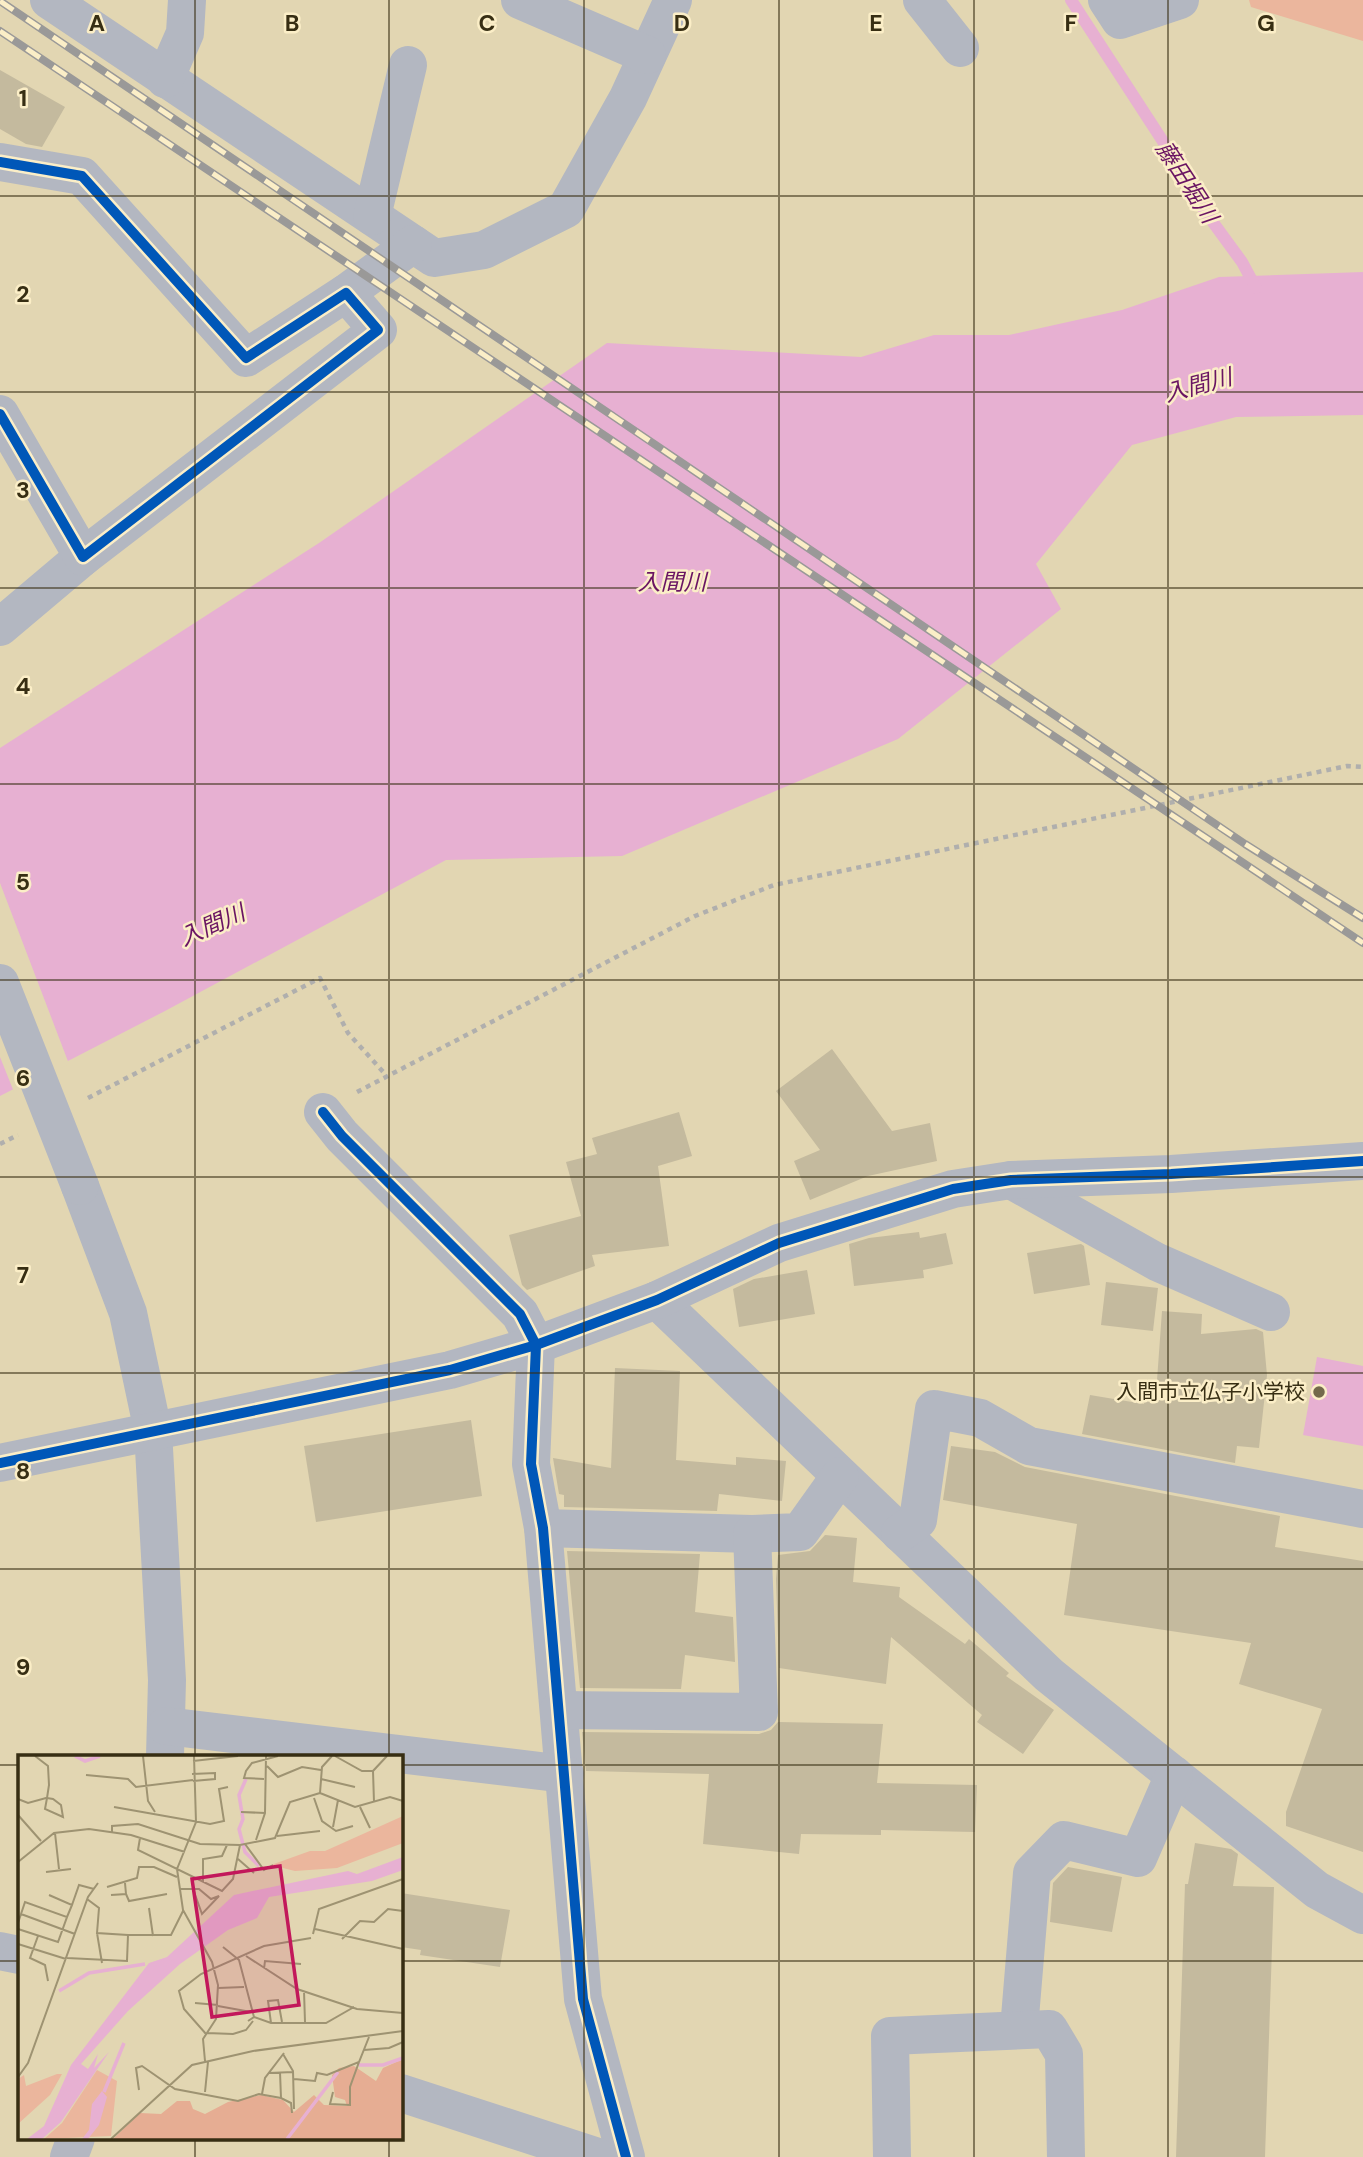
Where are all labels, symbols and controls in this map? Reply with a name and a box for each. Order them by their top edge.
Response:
text: A [89,8,105,38]
text: B [285,8,299,38]
text: C [479,8,495,38]
text: D [674,8,690,38]
text: E [869,8,883,38]
text: F [1065,8,1078,38]
text: G [1257,8,1275,38]
text: 1 [19,83,27,113]
water label: 藤田堀川 [1149,135,1226,231]
text: 2 [16,279,30,309]
water label: 入間川 [1161,361,1238,408]
text: 3 [16,475,30,505]
water label: 入間川 [638,567,710,597]
text: 4 [16,671,31,701]
text: 5 [16,867,30,897]
water label: 入間川 [174,896,252,953]
text: 6 [16,1063,30,1093]
text: 7 [17,1260,29,1290]
place label: 入間市立仏子小学校 [1116,1378,1305,1406]
marker: 入間市立仏子小学校 [1311,1384,1327,1400]
text: 8 [16,1456,30,1486]
text: 9 [16,1652,30,1682]
inset map [18,1755,402,2140]

